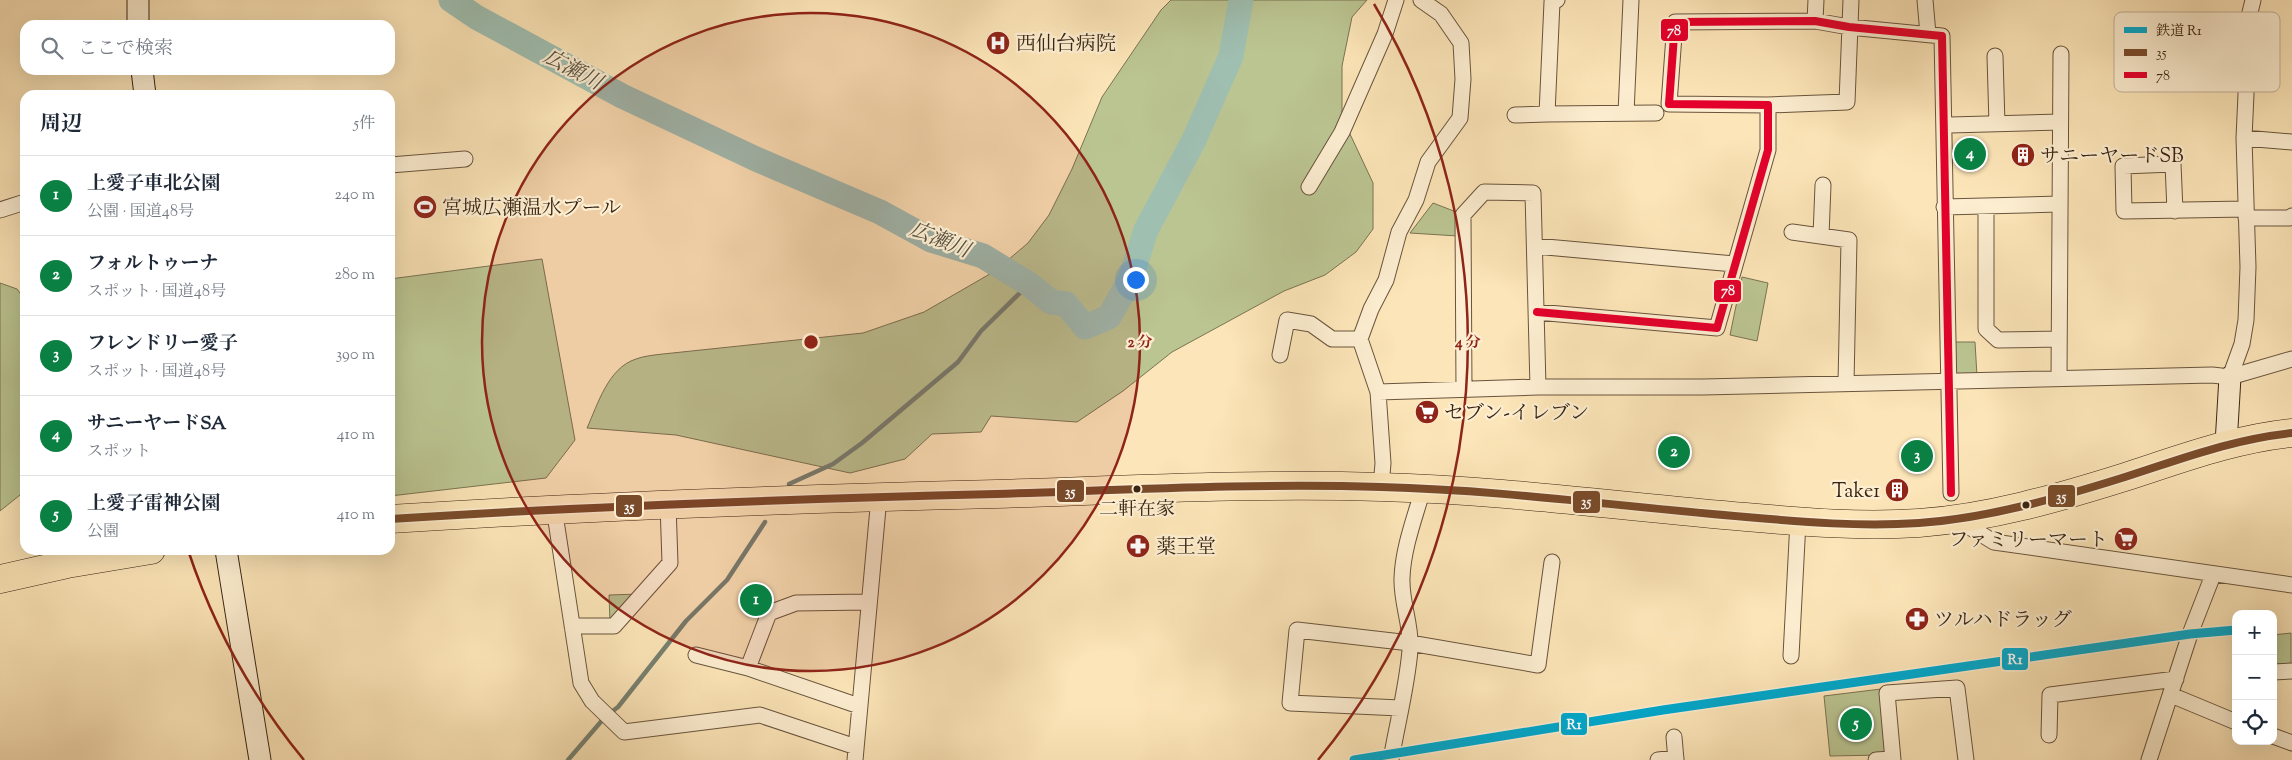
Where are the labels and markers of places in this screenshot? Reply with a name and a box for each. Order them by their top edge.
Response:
hospital icon: 西仙台病院 [985,30,1011,56]
place label: 西仙台病院 [1016,31,1116,60]
pin: 4 [1954,135,1986,173]
building icon: サニーヤードSB [2010,142,2036,168]
place label: サニーヤードSB [2040,143,2184,172]
sports icon: 宮城広瀬温水プール [412,194,438,220]
place label: 宮城広瀬温水プール [442,195,621,224]
centre of rings [802,333,820,351]
supermarket icon: セブン-イレブン [1414,399,1440,425]
place label: セブン-イレブン [1444,400,1589,429]
pin: 2 [1658,433,1690,471]
pin: 3 [1901,437,1933,475]
building icon: Take1 [1884,477,1910,503]
place label: Take1 [1832,478,1880,507]
marker: 二軒在家 [1132,484,1142,494]
place label: 二軒在家 [1099,497,1175,524]
unlabelled marker [2021,500,2031,510]
supermarket icon: ファミリーマート [2113,526,2139,552]
place label: ファミリーマート [1948,527,2108,556]
pharmacy icon: 薬王堂 [1125,533,1151,559]
place label: 薬王堂 [1156,534,1216,563]
pin: 1 [740,581,772,619]
pharmacy icon: ツルハドラッグ [1904,606,1930,632]
place label: ツルハドラッグ [1934,607,2072,636]
pin: 5 [1840,705,1872,743]

